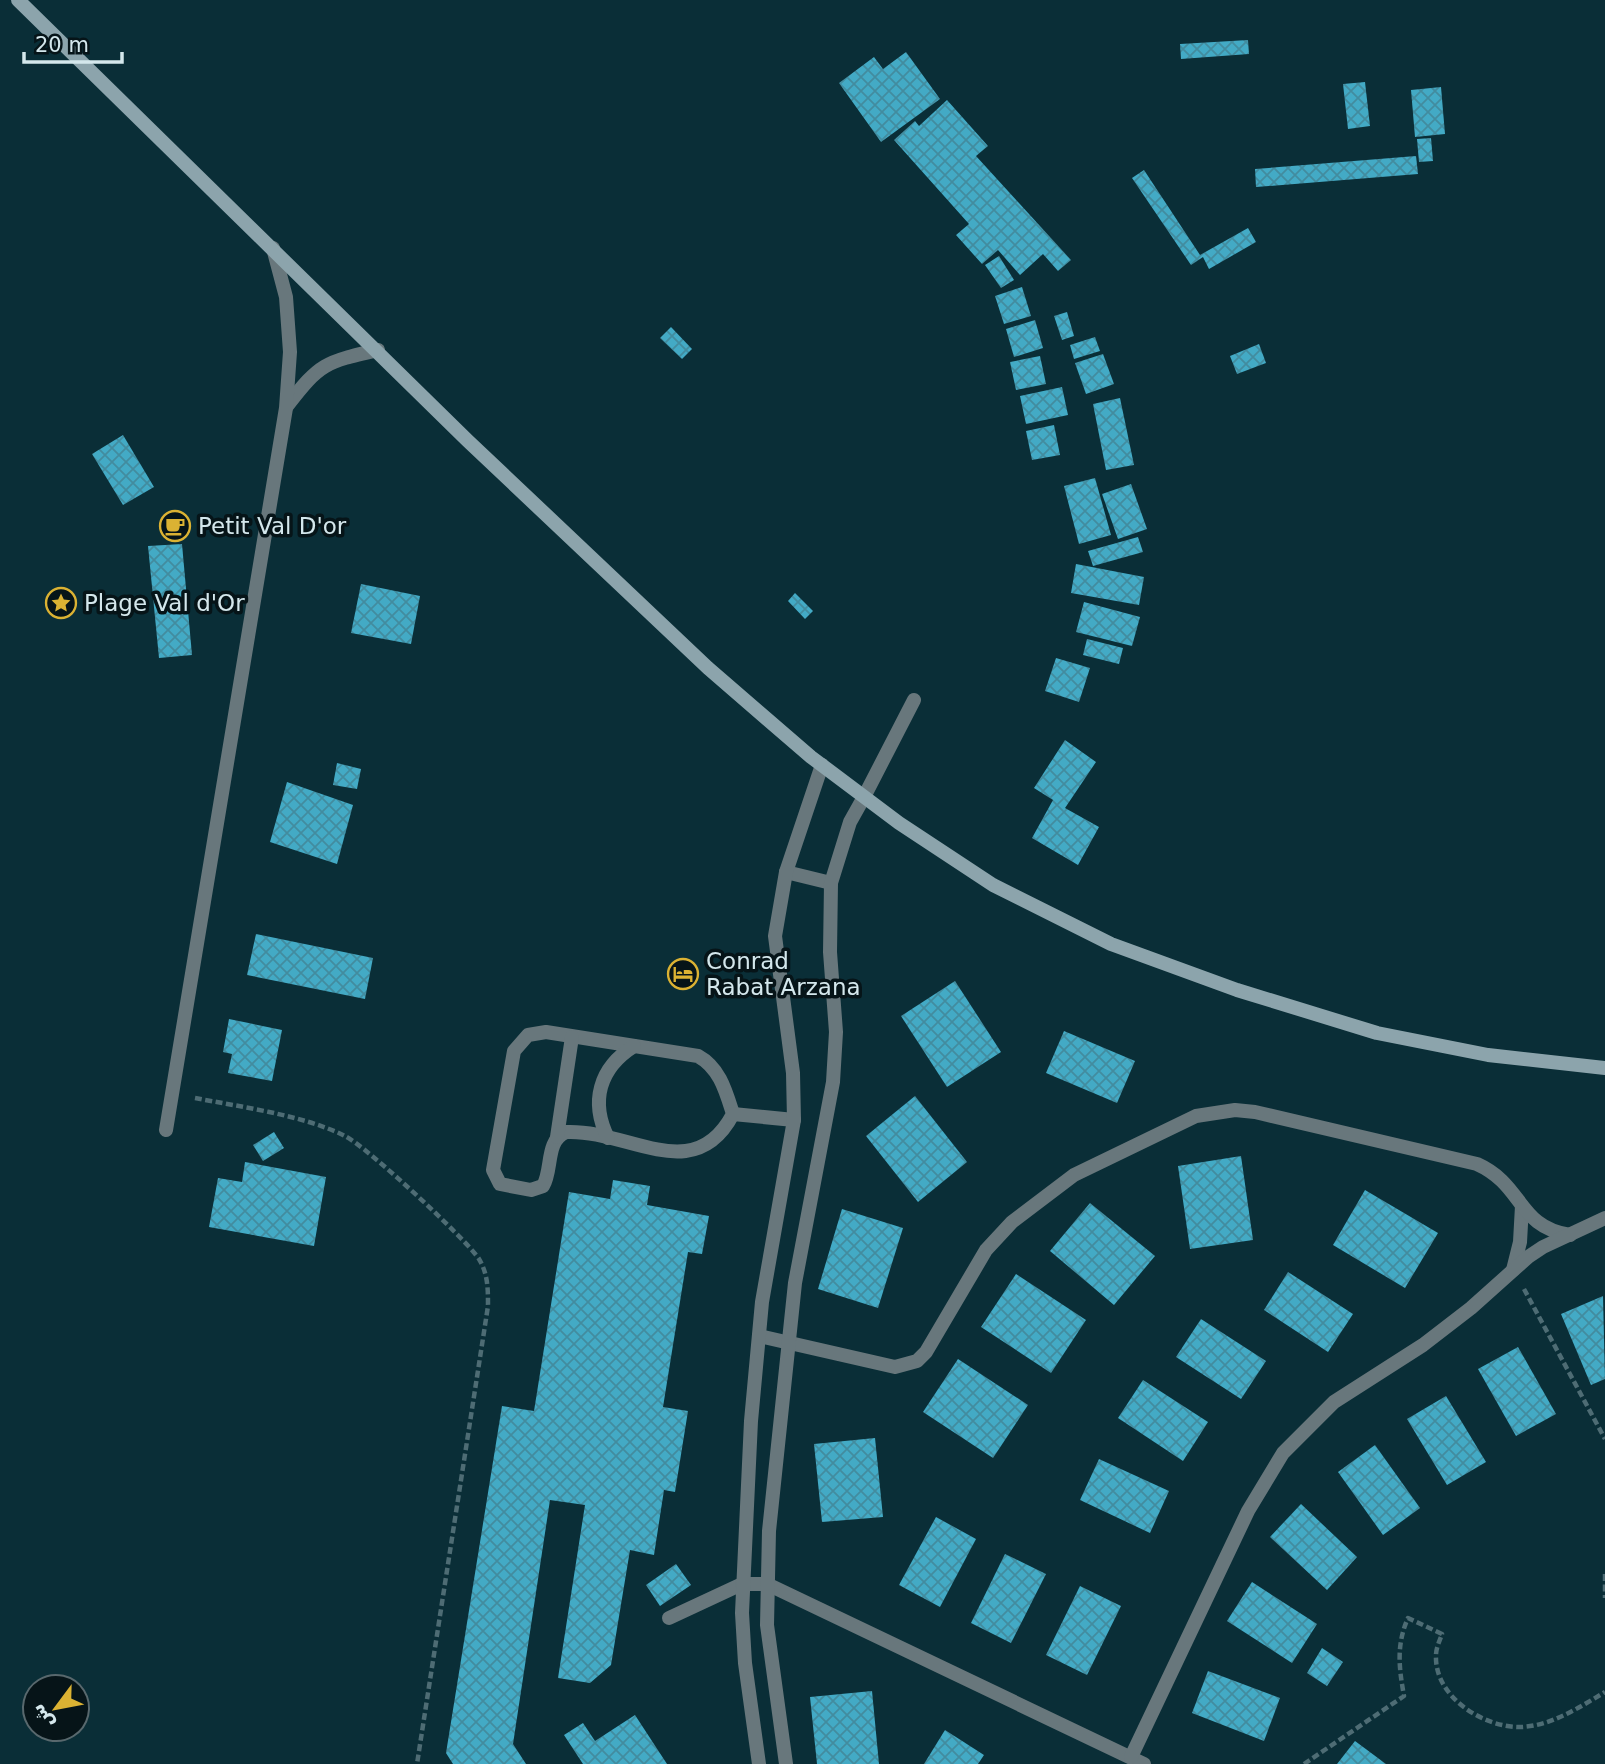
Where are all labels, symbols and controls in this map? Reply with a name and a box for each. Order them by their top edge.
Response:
scale bar [24,21,122,65]
text: 20 m [35,33,89,57]
cafe icon: Petit Val D'or [158,509,192,543]
place label: Petit Val D'or [198,513,347,539]
place icon: Plage Val d'Or [44,586,78,620]
place label: Plage Val d'Or [84,590,245,616]
place label: Conrad Rabat Arzana [706,948,861,1000]
hotel icon: Conrad Rabat Arzana [666,957,700,991]
north arrow [21,1673,91,1743]
text: ش [25,1700,59,1734]

